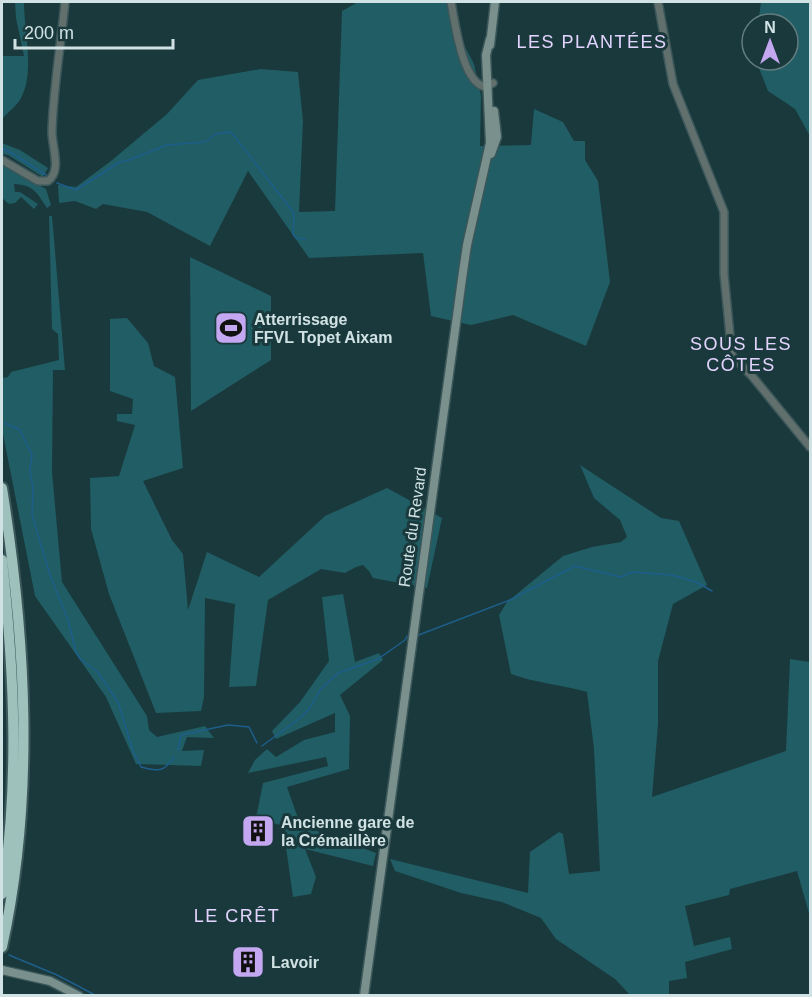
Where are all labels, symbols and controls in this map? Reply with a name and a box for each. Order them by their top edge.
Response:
scale bar [15,12,172,50]
north arrow [740,12,800,72]
text: N [764,19,776,36]
text: 200 m [24,23,74,43]
district label: LES PLANTÉES [516,32,668,52]
sports icon: Atterrissage FFVL Topet Aixam [213,310,249,346]
place label: Atterrissage FFVL Topet Aixam [254,311,392,346]
district label: SOUS LES CÔTES [690,334,792,375]
street label: Route du Revard [396,466,429,588]
building icon: Ancienne gare de la Crémaillère [240,813,276,849]
place label: Ancienne gare de la Crémaillère [281,814,414,849]
district label: LE CRÊT [194,906,280,926]
building icon: Lavoir [230,944,266,980]
place label: Lavoir [271,954,319,971]

